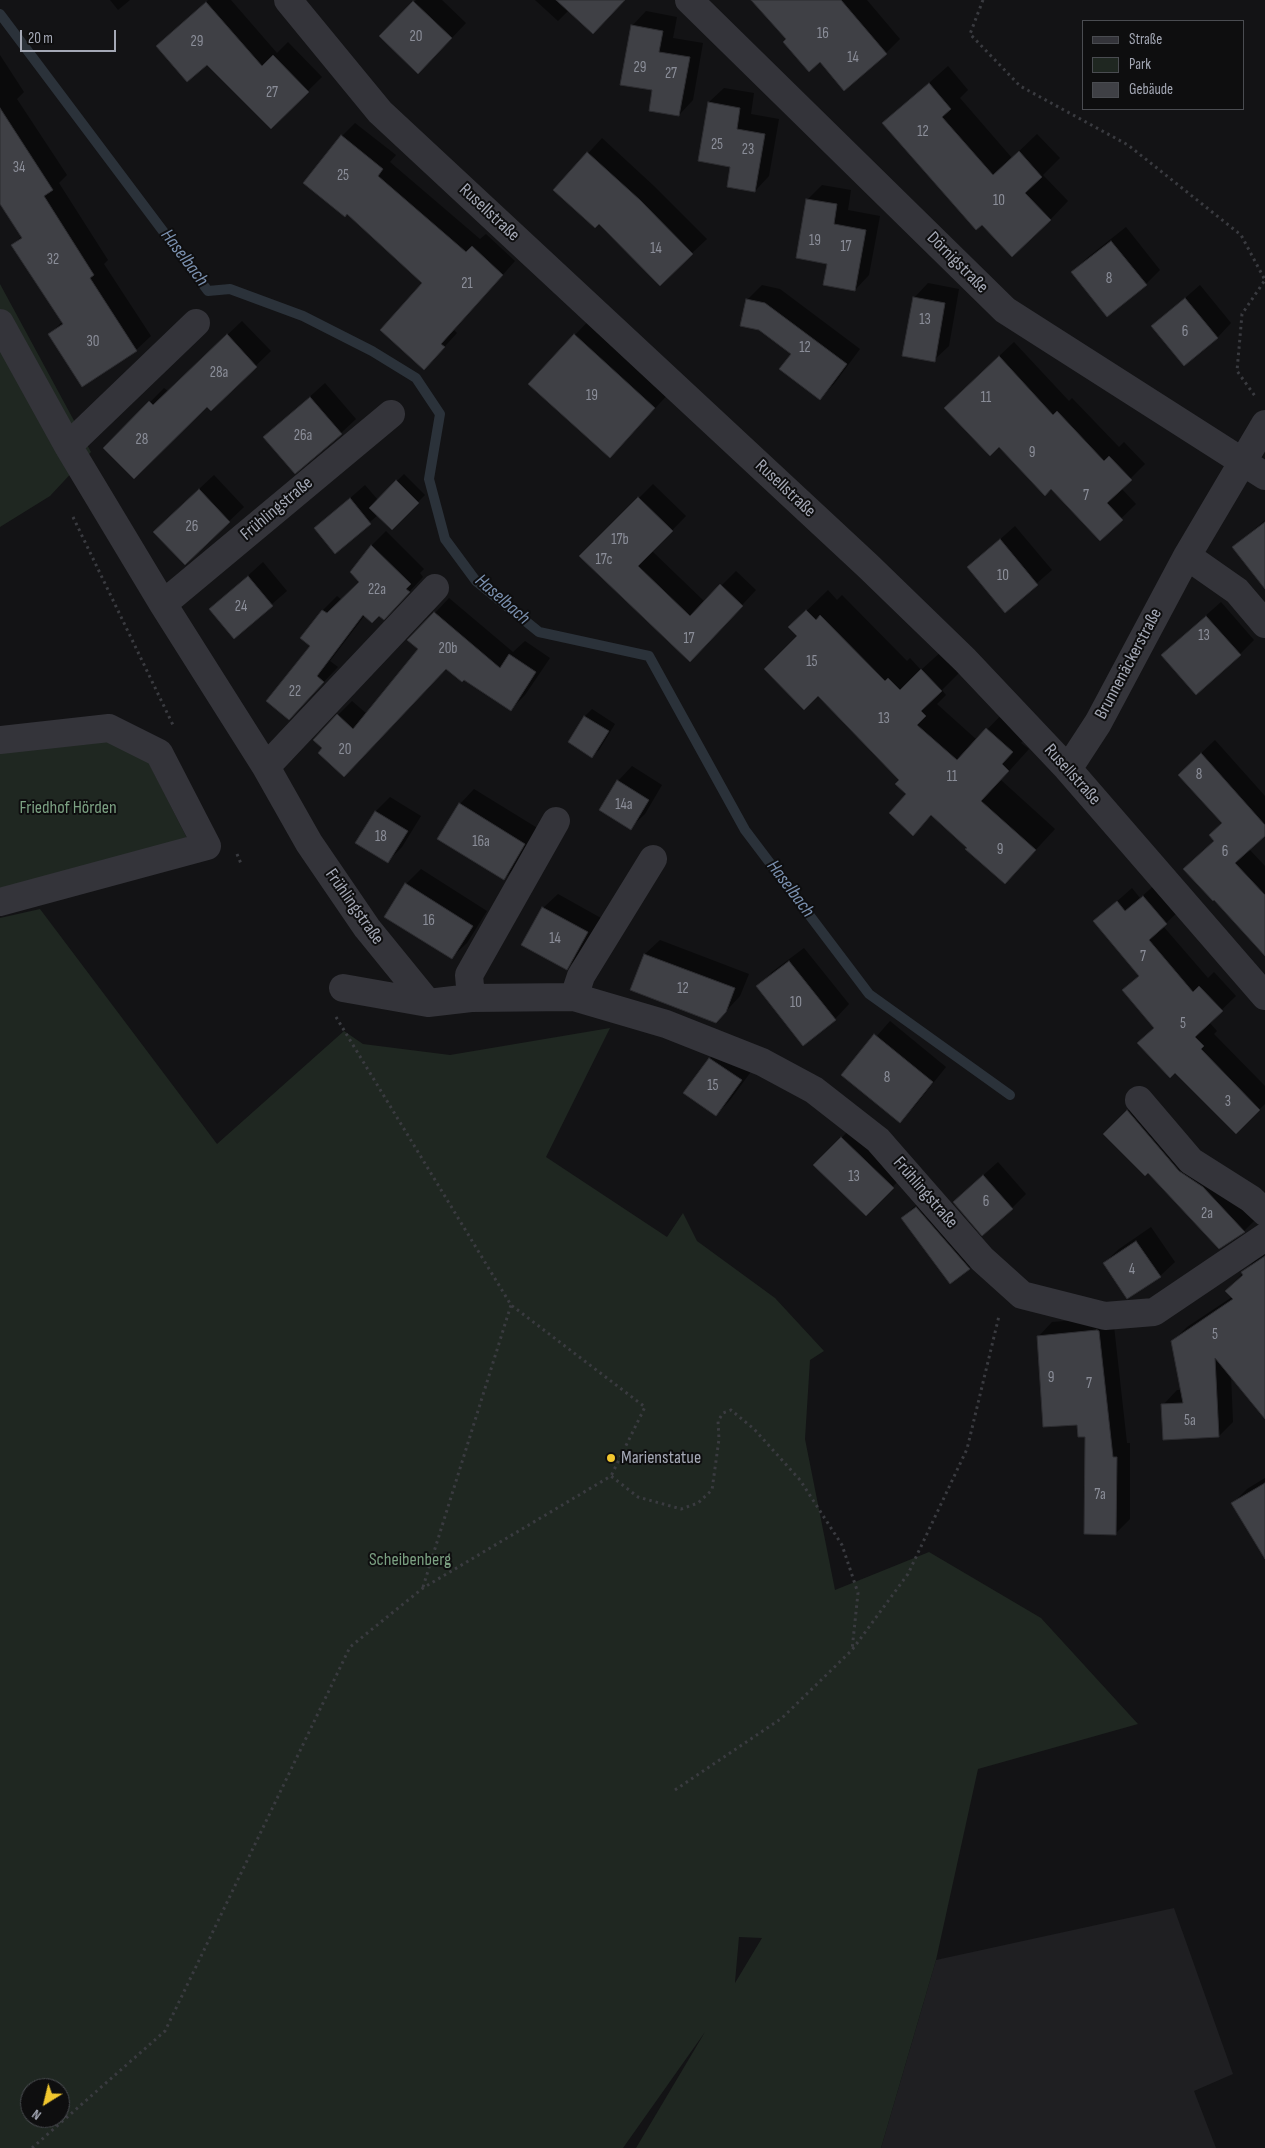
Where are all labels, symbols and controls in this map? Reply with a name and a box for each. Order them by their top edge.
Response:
scale bar [22,20,119,52]
legend [1082,20,1245,110]
house number: 16 [817,25,829,43]
house number: 20 [410,28,422,46]
text: 20 m [28,29,53,48]
text: Straße [1129,30,1162,49]
house number: 29 [191,33,203,51]
house number: 14 [847,49,859,67]
text: Park [1129,55,1151,74]
house number: 29 [634,59,646,77]
house number: 27 [665,65,677,83]
text: Gebäude [1129,80,1173,99]
house number: 27 [266,84,278,102]
house number: 12 [917,123,929,141]
house number: 25 [711,136,723,154]
house number: 23 [742,141,754,159]
house number: 34 [13,159,25,177]
house number: 25 [337,167,349,185]
street label: Rusellstraße [454,180,524,246]
house number: 10 [993,192,1005,210]
water label: Haselbach [155,225,213,291]
street label: Dörnigstraße [922,228,992,298]
house number: 19 [809,232,821,250]
house number: 17 [840,238,852,256]
house number: 14 [650,240,662,258]
house number: 32 [47,251,59,269]
house number: 8 [1106,270,1112,288]
house number: 21 [461,275,473,293]
house number: 13 [919,311,931,329]
house number: 6 [1182,323,1188,341]
house number: 30 [87,333,99,351]
house number: 12 [799,339,811,357]
house number: 28a [210,364,228,382]
house number: 19 [586,387,598,405]
house number: 11 [981,389,991,407]
house number: 26a [294,427,312,445]
house number: 28 [136,431,148,449]
house number: 9 [1029,444,1035,462]
street label: Rusellstraße [750,456,820,522]
street label: Frühlingstraße [236,473,318,545]
house number: 7 [1083,487,1089,505]
house number: 26 [186,518,198,536]
house number: 17b [611,531,629,549]
house number: 17c [595,551,613,569]
house number: 10 [997,567,1009,585]
water label: Haselbach [470,570,534,630]
house number: 22a [368,581,386,599]
house number: 24 [235,598,247,616]
street label: Brunnenäckerstraße [1091,605,1167,723]
house number: 13 [1198,627,1210,645]
house number: 17 [683,630,695,648]
house number: 20b [438,640,458,658]
house number: 15 [806,653,818,671]
house number: 22 [289,683,301,701]
house number: 13 [878,710,890,728]
street label: Rusellstraße [1039,740,1105,810]
house number: 20 [339,741,351,759]
house number: 8 [1196,766,1202,784]
house number: 11 [947,768,957,786]
house number: 14a [615,796,633,814]
park label: Friedhof Hörden [19,797,117,819]
house number: 18 [375,828,387,846]
house number: 16a [472,833,490,851]
house number: 9 [997,841,1003,859]
house number: 6 [1222,843,1228,861]
water label: Haselbach [761,856,819,922]
street label: Frühlingstraße [320,865,388,949]
house number: 16 [423,912,435,930]
house number: 14 [549,930,561,948]
house number: 7 [1140,948,1146,966]
house number: 12 [677,980,689,998]
house number: 10 [790,994,802,1012]
house number: 5 [1180,1015,1186,1033]
house number: 8 [884,1069,890,1087]
house number: 15 [707,1077,719,1095]
house number: 3 [1225,1093,1231,1111]
street label: Frühlingstraße [888,1153,962,1233]
house number: 13 [848,1168,860,1186]
house number: 6 [983,1193,989,1211]
house number: 2a [1201,1205,1213,1223]
house number: 4 [1129,1261,1135,1279]
house number: 5 [1212,1326,1218,1344]
house number: 9 [1048,1369,1054,1387]
house number: 7 [1086,1375,1092,1393]
house number: 5a [1184,1412,1196,1430]
place label: Marienstatue [621,1447,701,1469]
marker: Marienstatue [605,1452,617,1464]
house number: 7a [1094,1486,1106,1504]
park label: Scheibenberg [369,1549,451,1571]
north arrow [20,2078,70,2128]
text: N [28,2106,45,2124]

